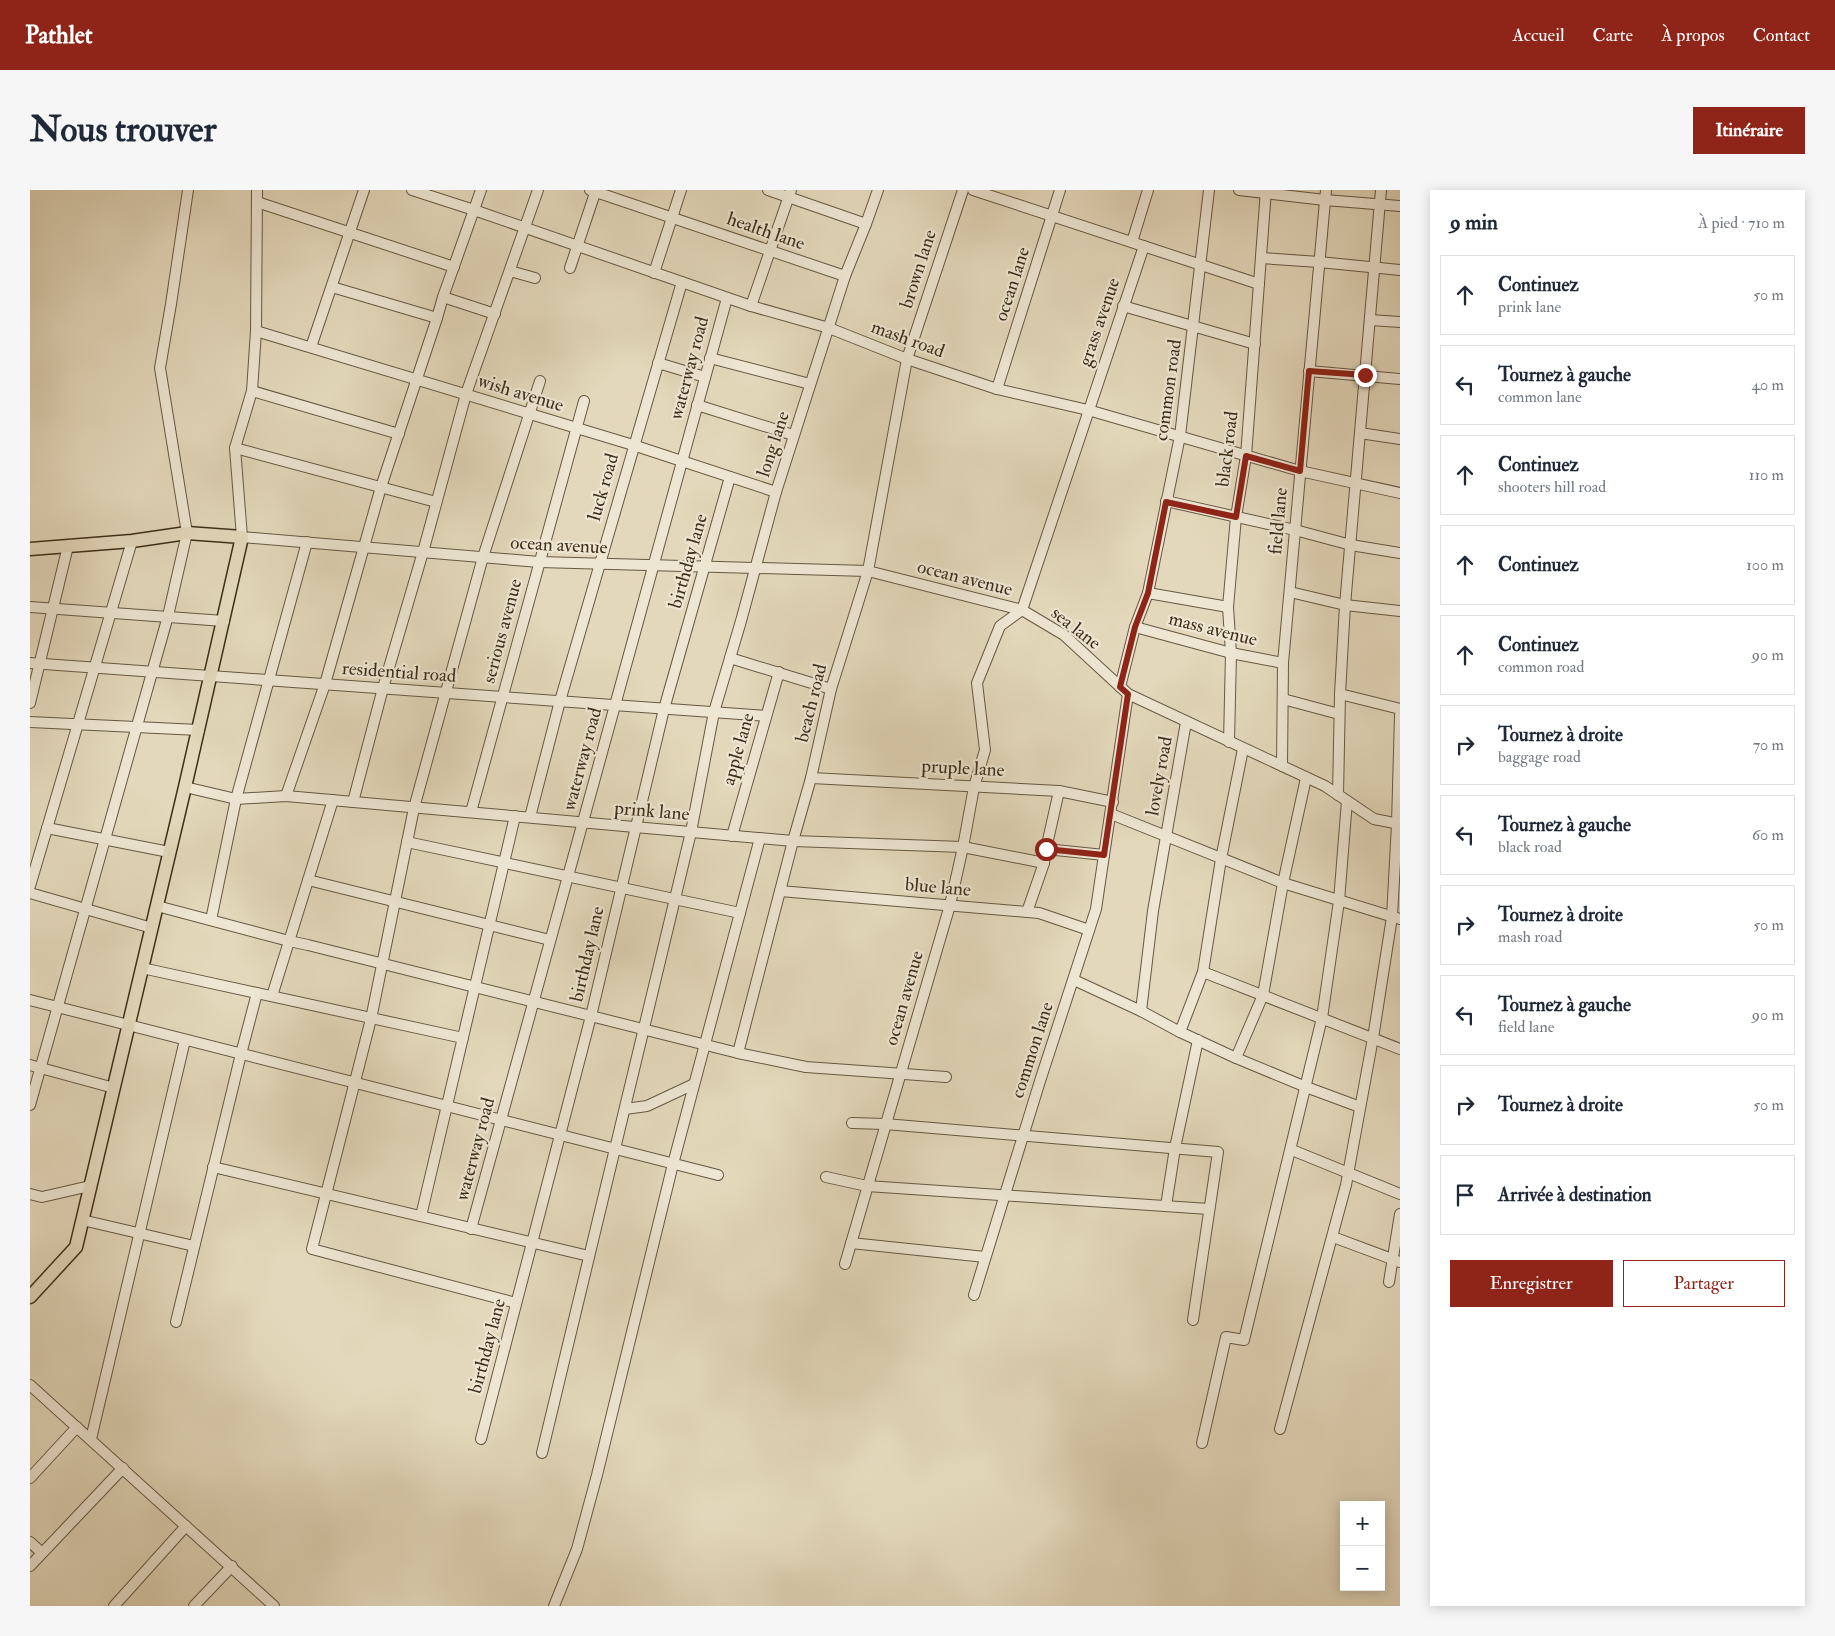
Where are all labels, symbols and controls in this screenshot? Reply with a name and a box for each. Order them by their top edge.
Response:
text: Pathlet [25,20,93,51]
text: Accueil [1512,24,1565,47]
text: Carte [1593,24,1633,47]
text: À propos [1661,24,1725,47]
text: Contact [1753,24,1810,47]
button: Itinéraire [1693,107,1805,154]
text: Nous trouver [30,108,217,152]
street label: health lane [724,206,808,256]
text: 9 min [1450,209,1498,236]
text: À pied · 710 m [1698,213,1785,233]
street label: brown lane [894,227,942,311]
street label: ocean lane [989,244,1035,324]
text: Continuez [1498,273,1579,297]
street label: grass avenue [1073,274,1125,369]
icon: ahead [1451,281,1479,309]
text: 50 m [1753,285,1784,305]
text: prink lane [1498,297,1561,317]
street label: waterway road [664,313,714,422]
street label: mash road [868,315,949,364]
street label: common road [1149,337,1187,442]
text: Tournez à gauche [1498,363,1631,387]
route end [1354,364,1377,387]
street label: wish avenue [475,369,567,417]
icon: left [1451,371,1479,399]
text: 40 m [1751,375,1784,395]
text: common lane [1498,387,1582,407]
street label: long lane [751,408,795,480]
street label: black road [1210,409,1244,488]
street label: luck road [582,450,624,523]
text: Continuez [1498,453,1579,477]
icon: ahead [1451,461,1479,489]
text: 110 m [1749,465,1784,485]
text: shooters hill road [1498,477,1606,497]
street label: field lane [1263,487,1293,555]
street label: birthday lane [663,511,713,611]
street label: ocean avenue [510,530,608,560]
icon: ahead [1451,551,1479,579]
text: Continuez [1498,553,1579,577]
street label: ocean avenue [915,555,1015,601]
text: 100 m [1746,555,1784,575]
street label: serious avenue [477,576,527,686]
street label: sea lane [1046,601,1106,655]
street label: mass avenue [1166,606,1260,652]
text: Continuez [1498,633,1579,657]
icon: ahead [1451,641,1479,669]
text: 90 m [1752,645,1784,665]
street label: residential road [341,656,458,688]
text: common road [1498,657,1584,677]
street label: beach road [790,661,832,745]
street label: waterway road [557,704,607,813]
street label: apple lane [716,710,761,788]
text: Tournez à droite [1498,723,1623,747]
icon: right [1451,731,1479,759]
street label: lovely road [1140,734,1178,818]
text: 70 m [1753,735,1784,755]
text: baggage road [1498,747,1581,767]
street label: pruple lane [920,754,1005,783]
street label: prink lane [613,796,690,827]
text: Tournez à gauche [1498,813,1631,837]
icon: left [1451,821,1479,849]
text: 60 m [1752,825,1784,845]
text: black road [1498,837,1562,857]
route start [1035,838,1058,861]
street label: blue lane [904,872,972,902]
text: Tournez à droite [1498,903,1623,927]
street label: birthday lane [564,904,610,1004]
icon: right [1451,911,1479,939]
text: 50 m [1753,915,1784,935]
text: mash road [1498,927,1562,947]
street label: ocean avenue [879,948,929,1048]
text: Tournez à gauche [1498,993,1631,1017]
street label: common lane [1005,999,1059,1101]
icon: left [1451,1001,1479,1029]
text: 90 m [1752,1005,1784,1025]
text: field lane [1498,1017,1554,1037]
icon: right [1451,1091,1479,1119]
text: Tournez à droite [1498,1093,1623,1117]
street label: waterway road [450,1094,500,1203]
text: 50 m [1753,1095,1784,1115]
icon: arrive [1451,1181,1479,1209]
text: Arrivée à destination [1498,1183,1652,1207]
button: Enregistrer [1450,1260,1613,1307]
button: Partager [1623,1260,1785,1307]
street label: birthday lane [463,1296,511,1396]
map controls [1340,1501,1385,1591]
button: + [1340,1501,1385,1546]
button: − [1340,1546,1385,1591]

